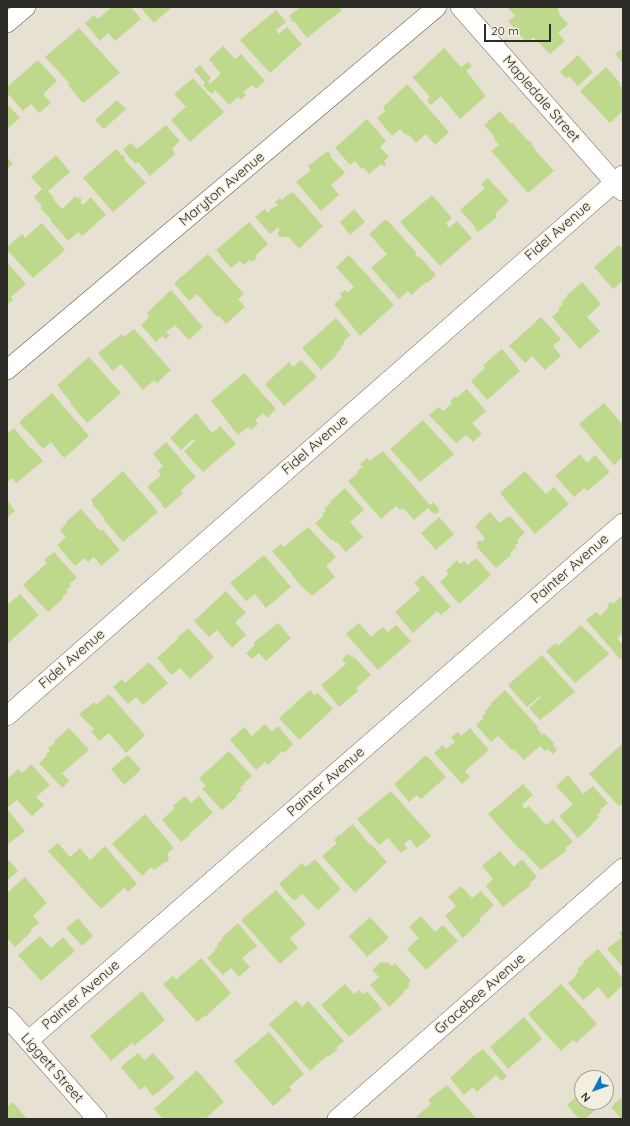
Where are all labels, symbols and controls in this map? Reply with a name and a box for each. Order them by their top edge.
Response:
scale bar [486,16,553,42]
text: 20 m [491,23,519,38]
street label: Mapledale Street [499,52,583,146]
street label: Maryton Avenue [176,148,268,230]
street label: Fidel Avenue [521,198,595,264]
street label: Fidel Avenue [278,412,352,478]
street label: Painter Avenue [528,531,612,607]
street label: Fidel Avenue [35,626,109,692]
street label: Painter Avenue [284,744,368,820]
street label: Gracebee Avenue [431,950,529,1038]
street label: Painter Avenue [39,957,123,1033]
street label: Liggett Street [17,1030,87,1106]
north arrow [574,1070,614,1110]
text: N [578,1090,594,1105]

